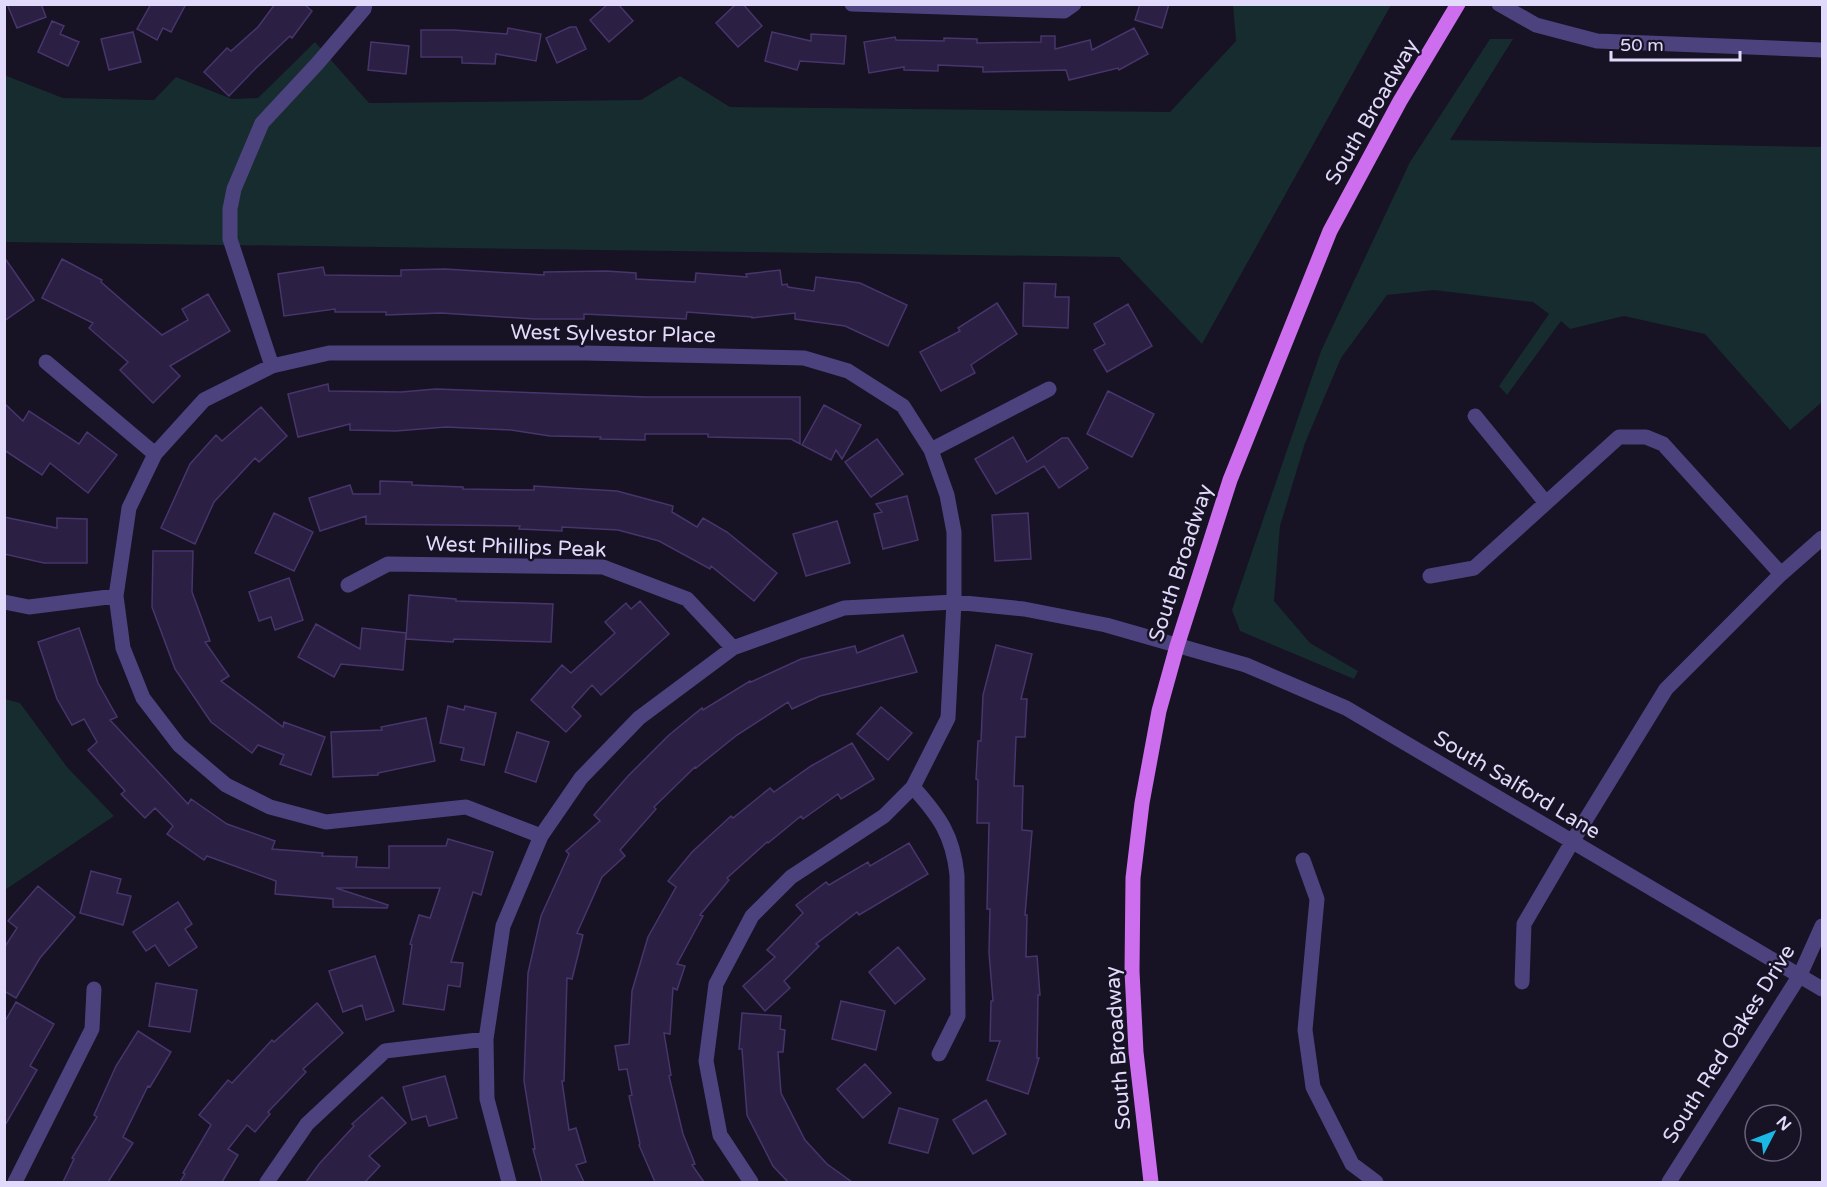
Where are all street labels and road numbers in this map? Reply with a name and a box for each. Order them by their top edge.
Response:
street label: South Broadway [1320,35,1424,189]
street label: West Sylvestor Place [510,320,716,348]
street label: South Broadway [1144,481,1218,645]
street label: West Phillips Peak [425,531,607,563]
street label: South Salford Lane [1429,725,1605,845]
street label: South Red Oakes Drive [1658,940,1800,1148]
street label: South Broadway [1100,965,1136,1131]

